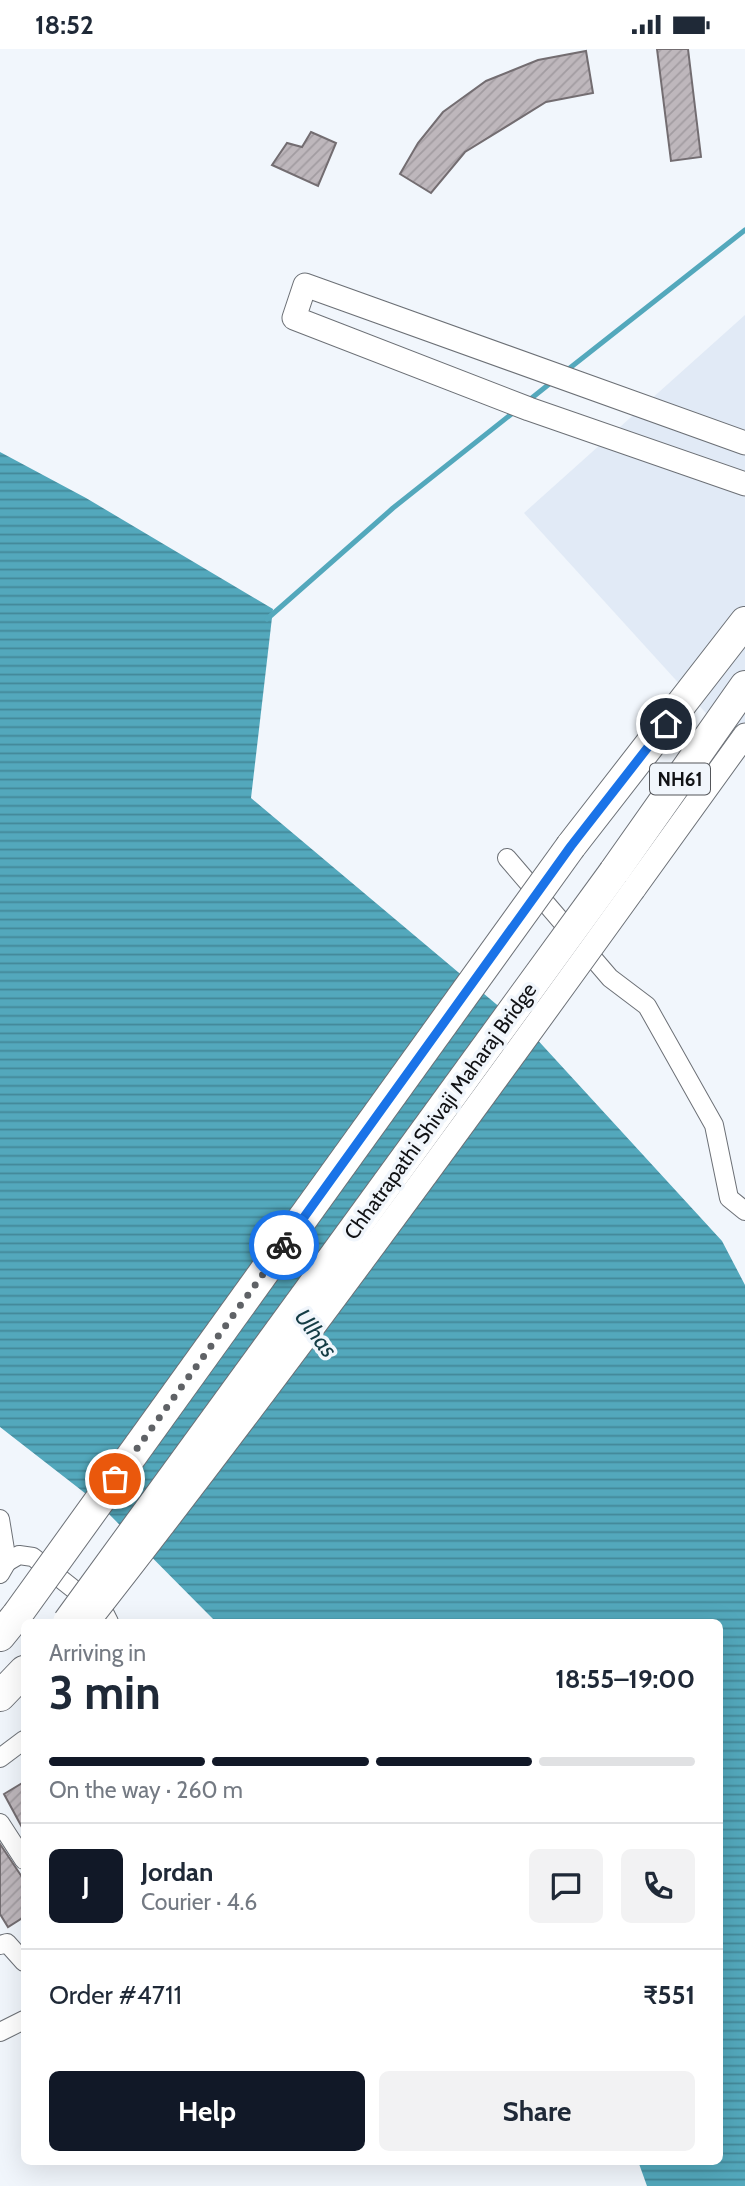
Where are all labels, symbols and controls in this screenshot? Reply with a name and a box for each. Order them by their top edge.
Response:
text: 18:52 [35,9,94,41]
pin [636,694,696,754]
icon: home [647,705,685,743]
road number: NH61 [650,764,710,795]
street label: Chhatrapathi Shivaji Maharaj Bridge [339,978,542,1245]
courier [249,1210,319,1280]
icon: bike [265,1226,303,1264]
water label: Ulhas [289,1303,343,1363]
pin [85,1449,145,1509]
icon: bag [96,1460,134,1498]
text: Arriving in [49,1639,146,1667]
text: 18:55–19:00 [555,1663,695,1695]
text: 3 min [49,1665,161,1721]
text: On the way · 260 m [49,1776,243,1804]
button: chat [529,1849,603,1923]
button: phone [621,1849,695,1923]
text: Jordan [141,1856,213,1888]
text: J [82,1870,90,1902]
text: Courier · 4.6 [141,1888,257,1916]
text: Order #4711 [49,1979,182,2011]
text: ₹551 [643,1979,695,2011]
button: Help [49,2071,365,2151]
button: Share [379,2071,695,2151]

